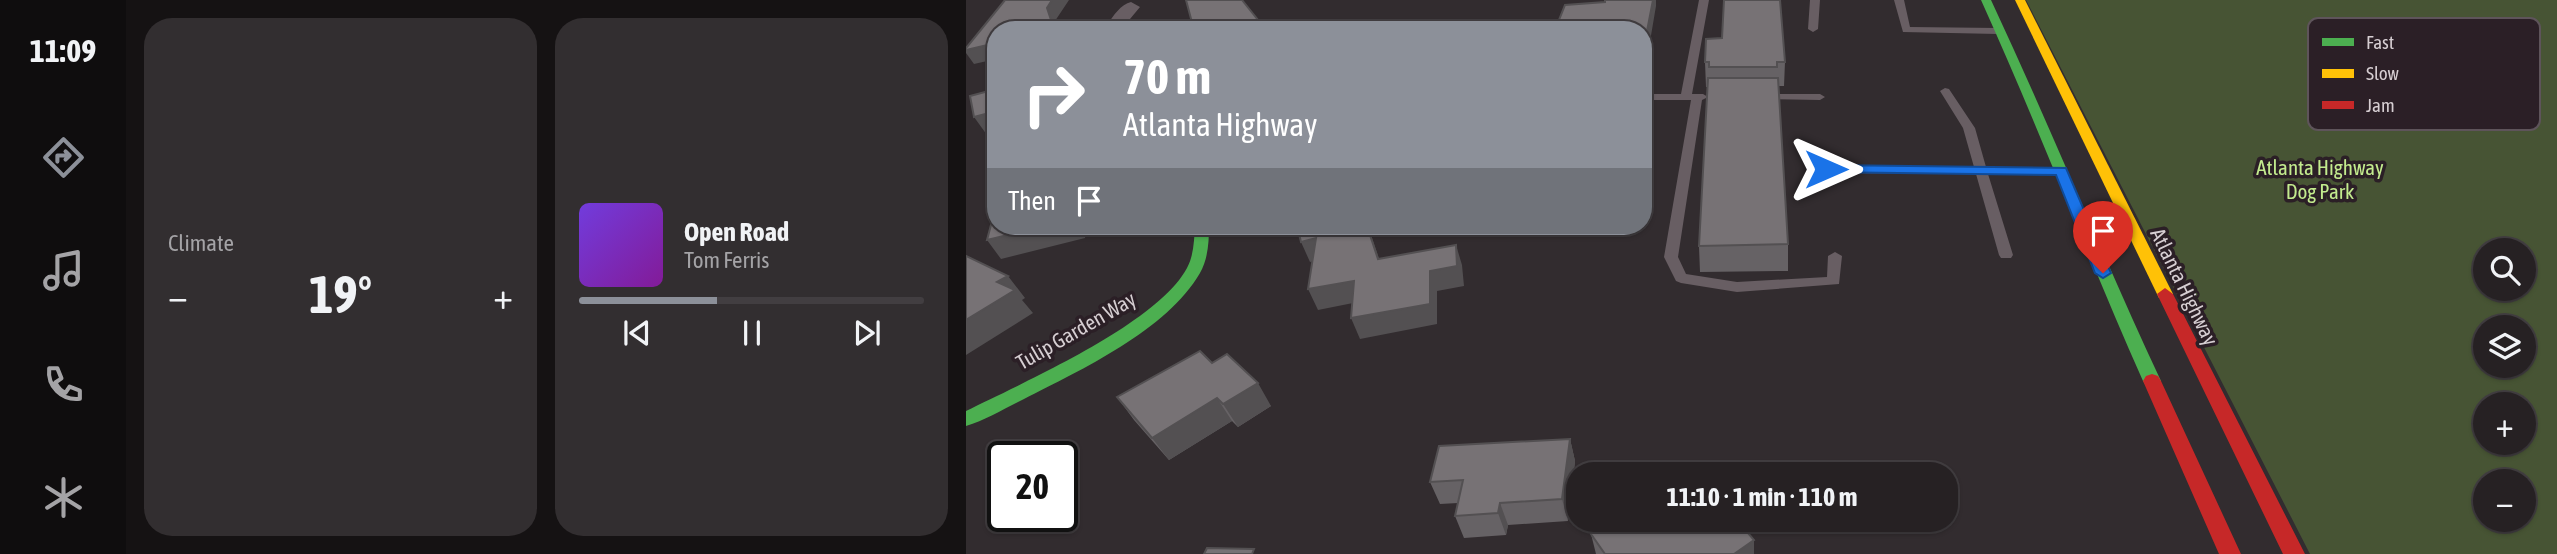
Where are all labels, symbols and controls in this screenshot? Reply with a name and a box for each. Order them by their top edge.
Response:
legend [2308,18,2540,130]
text: Fast [2366,31,2394,53]
text: 11:09 [30,32,96,69]
text: 70 m [1123,48,1211,104]
icon: right [1008,49,1099,140]
text: Slow [2366,62,2400,84]
text: Jam [2366,94,2395,116]
text: Atlanta Highway [1123,106,1317,143]
position arrow [1789,132,1863,206]
icon: directions [39,133,88,182]
park label: Atlanta Highway Dog Park [2256,155,2384,203]
icon: arrive [1070,182,1108,220]
text: Then [1008,186,1056,216]
pin [2073,201,2133,273]
icon: arrive [2084,212,2122,250]
text: Open Road [684,217,789,247]
street label: Atlanta Highway [2146,224,2224,349]
text: Climate [168,230,234,256]
map controls [2473,238,2536,532]
button: search [2473,238,2536,301]
icon: music [39,246,88,295]
text: Tom Ferris [684,247,769,273]
text: 19° [309,264,372,324]
text: − [168,274,188,317]
text: + [493,274,513,317]
street label: Tulip Garden Way [1011,286,1140,374]
icon: previous [618,314,656,352]
icon: pause [733,314,771,352]
icon: next [848,314,886,352]
button: layers [2473,315,2536,378]
icon: phone [39,360,88,409]
button: + [2473,392,2536,455]
speed limit sign: 20 [987,441,1078,532]
button: − [2473,469,2536,532]
icon: climate [39,473,88,522]
text: 11:10 · 1 min · 110 m [1667,482,1857,512]

